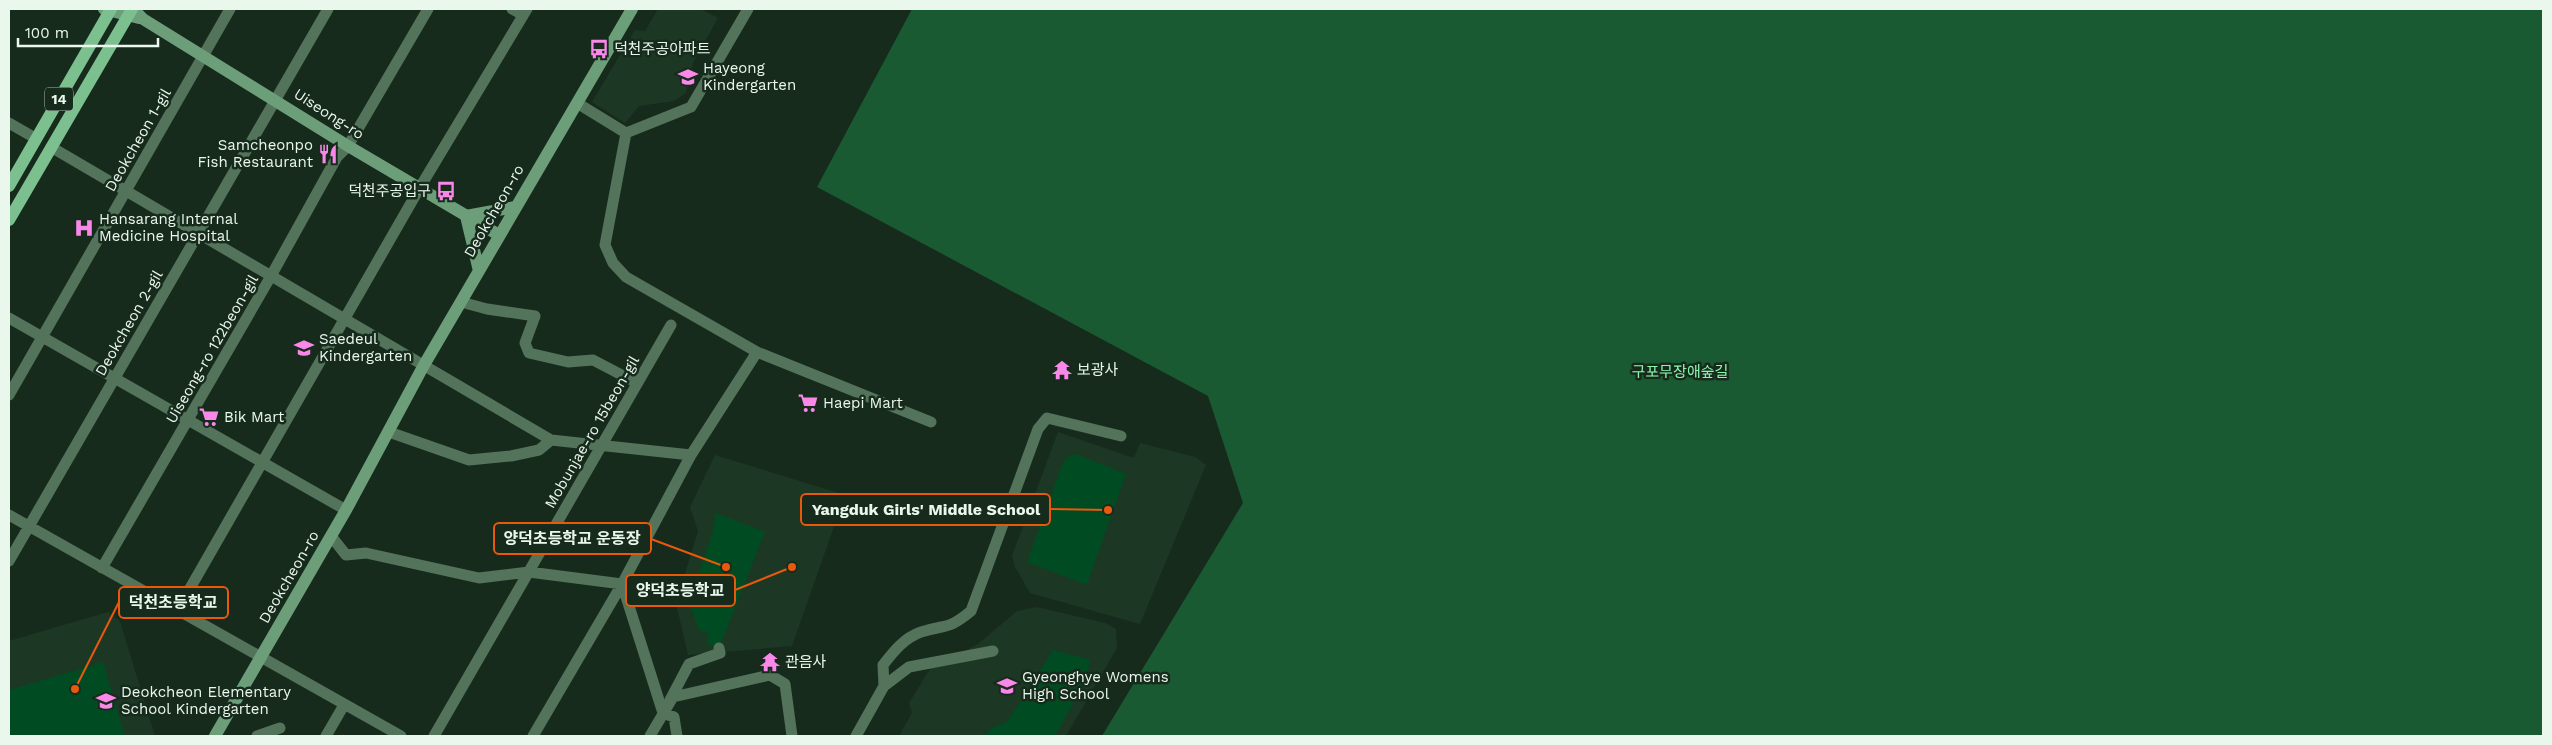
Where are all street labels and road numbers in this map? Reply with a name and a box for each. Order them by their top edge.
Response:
street label: Deokcheon 1-gil [101,85,175,195]
street label: Uiseong-ro [291,85,367,143]
road number: 14 [45,88,73,110]
street label: Deokcheon-ro [460,162,528,260]
street label: Deokcheon 2-gil [91,267,167,379]
street label: Uiseong-ro 122beon-gil [162,271,262,427]
street label: Mobunjae-ro 15beon-gil [541,352,643,512]
street label: Deokcheon-ro [255,528,323,626]

